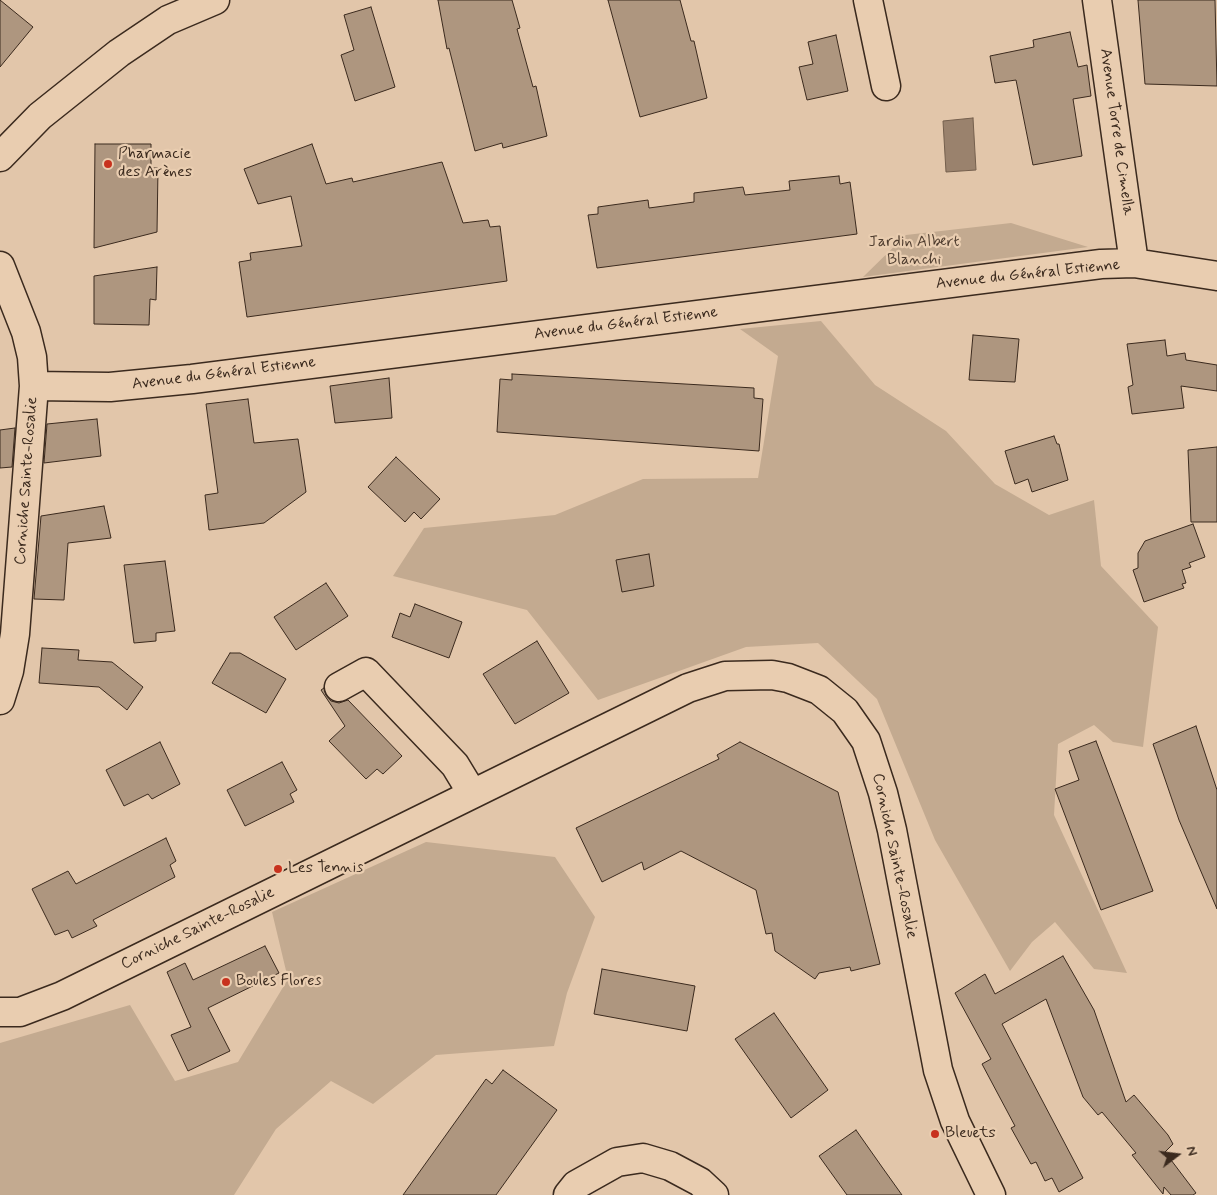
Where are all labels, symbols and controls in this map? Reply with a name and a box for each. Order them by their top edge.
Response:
street label: Avenue Torre de Cimella [1095,47,1137,217]
place label: Pharmacie des Arènes [118,145,192,183]
marker: Pharmacie des Arènes [102,158,114,170]
park label: Jardin Albert Blanchi [869,233,959,271]
street label: Avenue du Général Estienne [935,256,1121,294]
street label: Avenue du Général Estienne [533,303,719,345]
street label: Avenue du Général Estienne [131,353,317,395]
street label: Corniche Sainte-Rosalie [12,396,42,566]
street label: Corniche Sainte-Rosalie [867,772,921,940]
place label: Les Tennis [288,859,363,879]
marker: Les Tennis [272,863,284,875]
street label: Corniche Sainte-Rosalie [118,883,278,975]
place label: Boules Flores [236,972,322,992]
marker: Boules Flores [220,976,232,988]
place label: Bleuets [945,1124,996,1144]
marker: Bleuets [929,1128,941,1140]
north arrow [1152,1130,1202,1180]
text: N [1182,1144,1201,1158]

